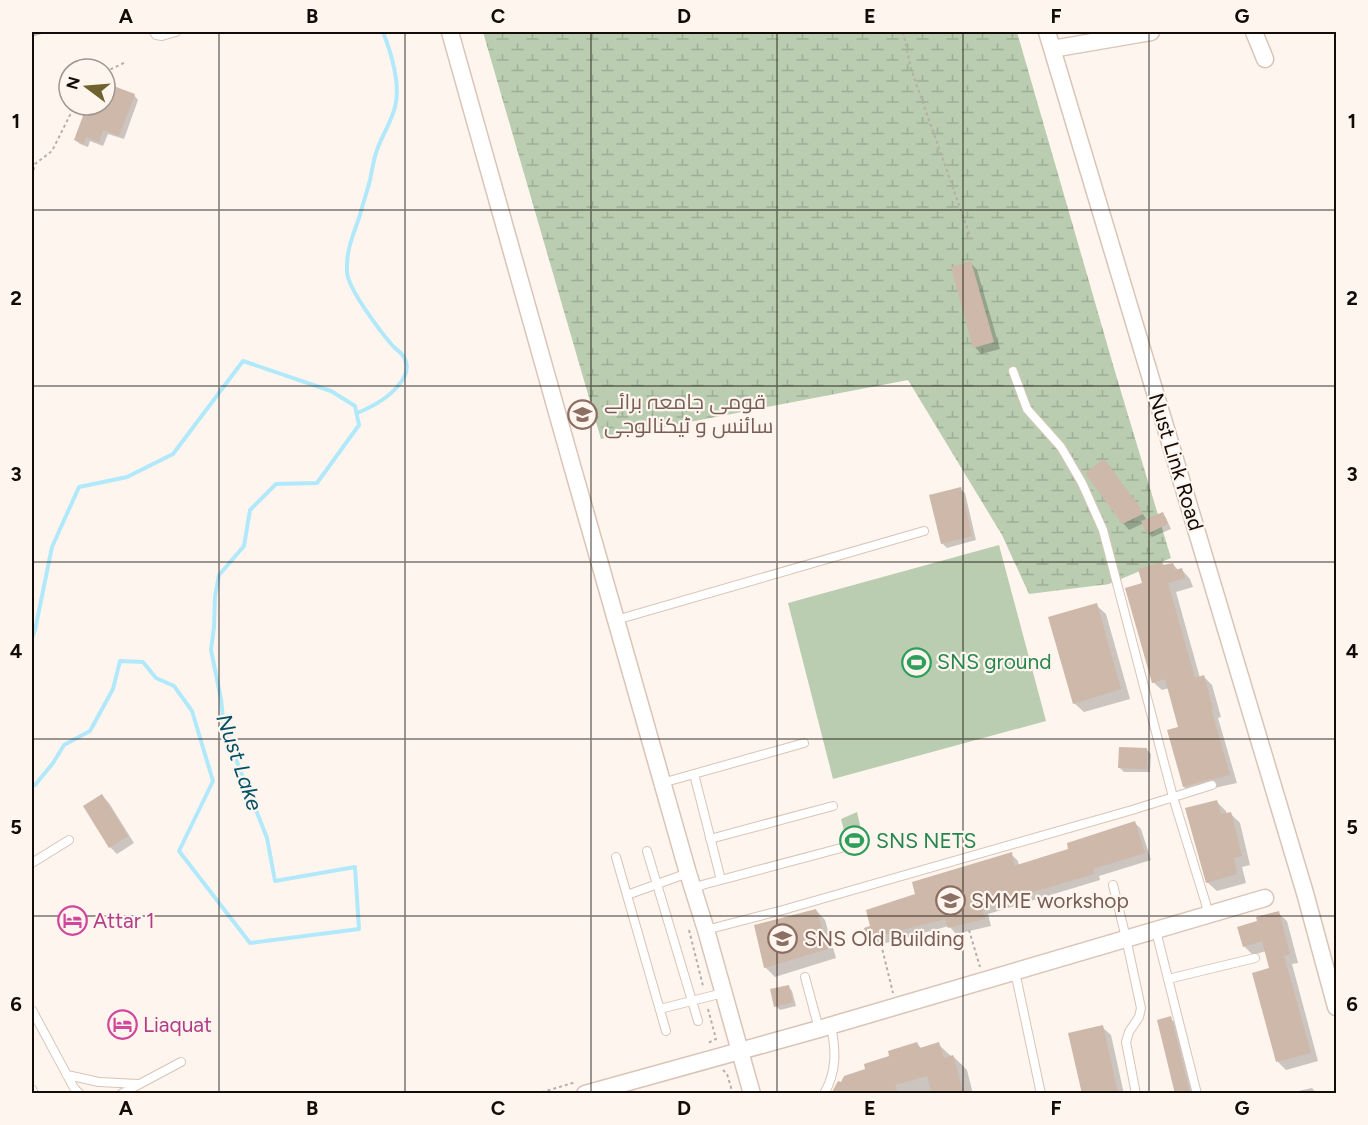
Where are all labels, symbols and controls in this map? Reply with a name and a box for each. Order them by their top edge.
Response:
text: A [119,4,134,28]
text: B [306,4,318,28]
text: C [491,4,505,28]
text: D [677,4,691,28]
text: E [864,4,876,28]
text: F [1050,4,1062,28]
text: G [1235,4,1250,28]
north arrow [57,57,117,117]
text: N [62,74,84,92]
text: 1 [12,109,20,133]
text: 1 [1348,109,1356,133]
text: 2 [10,286,22,310]
text: 2 [1346,286,1358,310]
place label: قومی جامعہ برائے سائنس و ٹیکنالوجی [604,389,773,439]
street label: Nust Link Road [1144,390,1209,533]
school or university icon: قومی جامعہ برائے سائنس و ٹیکنالوجی [567,398,599,430]
text: 3 [10,462,22,486]
text: 3 [1346,462,1358,486]
text: 4 [10,639,23,663]
text: 4 [1346,639,1359,663]
sports icon: SNS ground [900,646,932,678]
place label: SNS ground [937,649,1052,674]
water label: Nust Lake [210,710,269,814]
text: 5 [10,815,22,839]
text: 5 [1346,815,1358,839]
sports icon: SNS NETS [839,825,871,857]
place label: SNS NETS [876,828,976,853]
school or university icon: SMME workshop [934,885,966,917]
place label: SMME workshop [971,888,1129,913]
hotel icon: Attar 1 [56,905,88,937]
place label: Attar 1 [93,908,155,933]
school or university icon: SNS Old Building [767,923,799,955]
place label: SNS Old Building [804,926,965,951]
text: 6 [10,992,22,1016]
text: 6 [1346,992,1358,1016]
hotel icon: Liaquat [106,1009,138,1041]
place label: Liaquat [143,1012,212,1037]
text: A [119,1096,134,1120]
text: B [306,1096,318,1120]
text: C [491,1096,505,1120]
text: D [677,1096,691,1120]
text: E [864,1096,876,1120]
text: F [1050,1096,1062,1120]
text: G [1235,1096,1250,1120]

